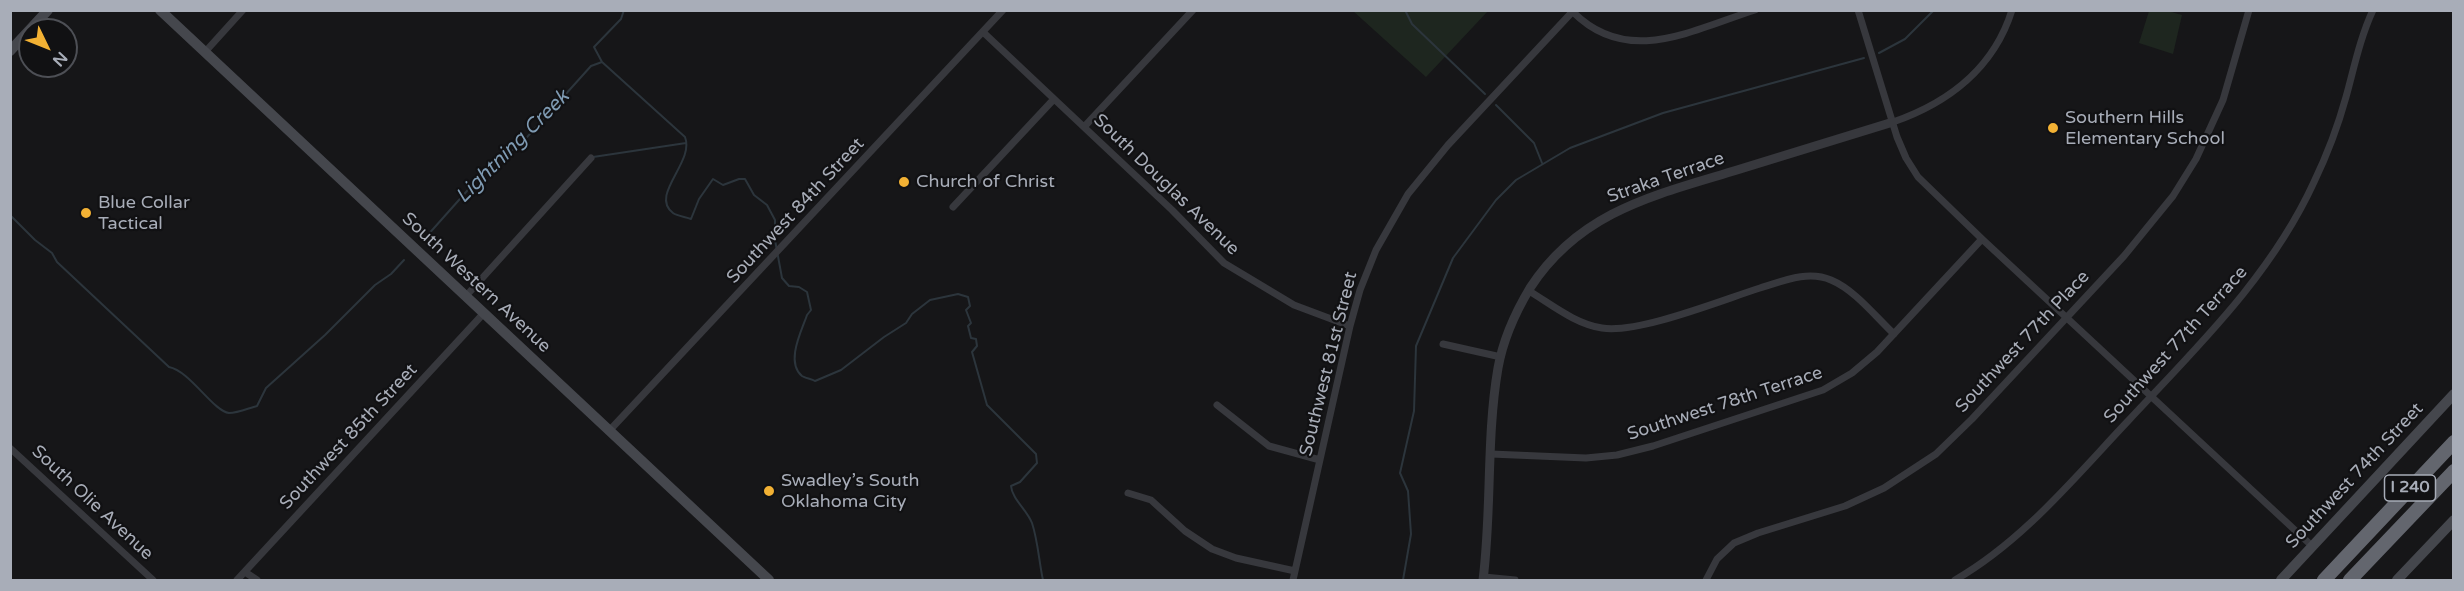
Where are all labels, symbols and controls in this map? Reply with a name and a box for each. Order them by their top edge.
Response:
north arrow [18,18,78,78]
text: N [48,47,71,70]
water label: Lightning Creek [451,85,575,209]
place label: Southern Hills Elementary School [2065,107,2225,150]
street label: South Douglas Avenue [1089,110,1243,260]
marker: Southern Hills Elementary School [2046,121,2060,135]
street label: Southwest 84th Street [723,134,869,288]
street label: Straka Terrace [1605,148,1727,208]
place label: Church of Christ [916,171,1055,193]
marker: Church of Christ [897,175,911,189]
place label: Blue Collar Tactical [98,192,190,234]
marker: Blue Collar Tactical [79,206,93,220]
street label: South Western Avenue [397,208,555,358]
street label: Southwest 77th Terrace [2100,262,2252,428]
street label: Southwest 77th Place [1951,266,2095,418]
street label: Southwest 81st Street [1296,270,1362,458]
street label: Southwest 85th Street [276,360,422,514]
street label: Southwest 78th Terrace [1625,362,1825,446]
street label: Southwest 74th Street [2282,399,2428,553]
street label: South Olie Avenue [27,441,157,565]
place label: Swadley’s South Oklahoma City [781,470,920,512]
road number: I 240 [2384,475,2436,501]
marker: Swadley’s South Oklahoma City [762,484,776,498]

